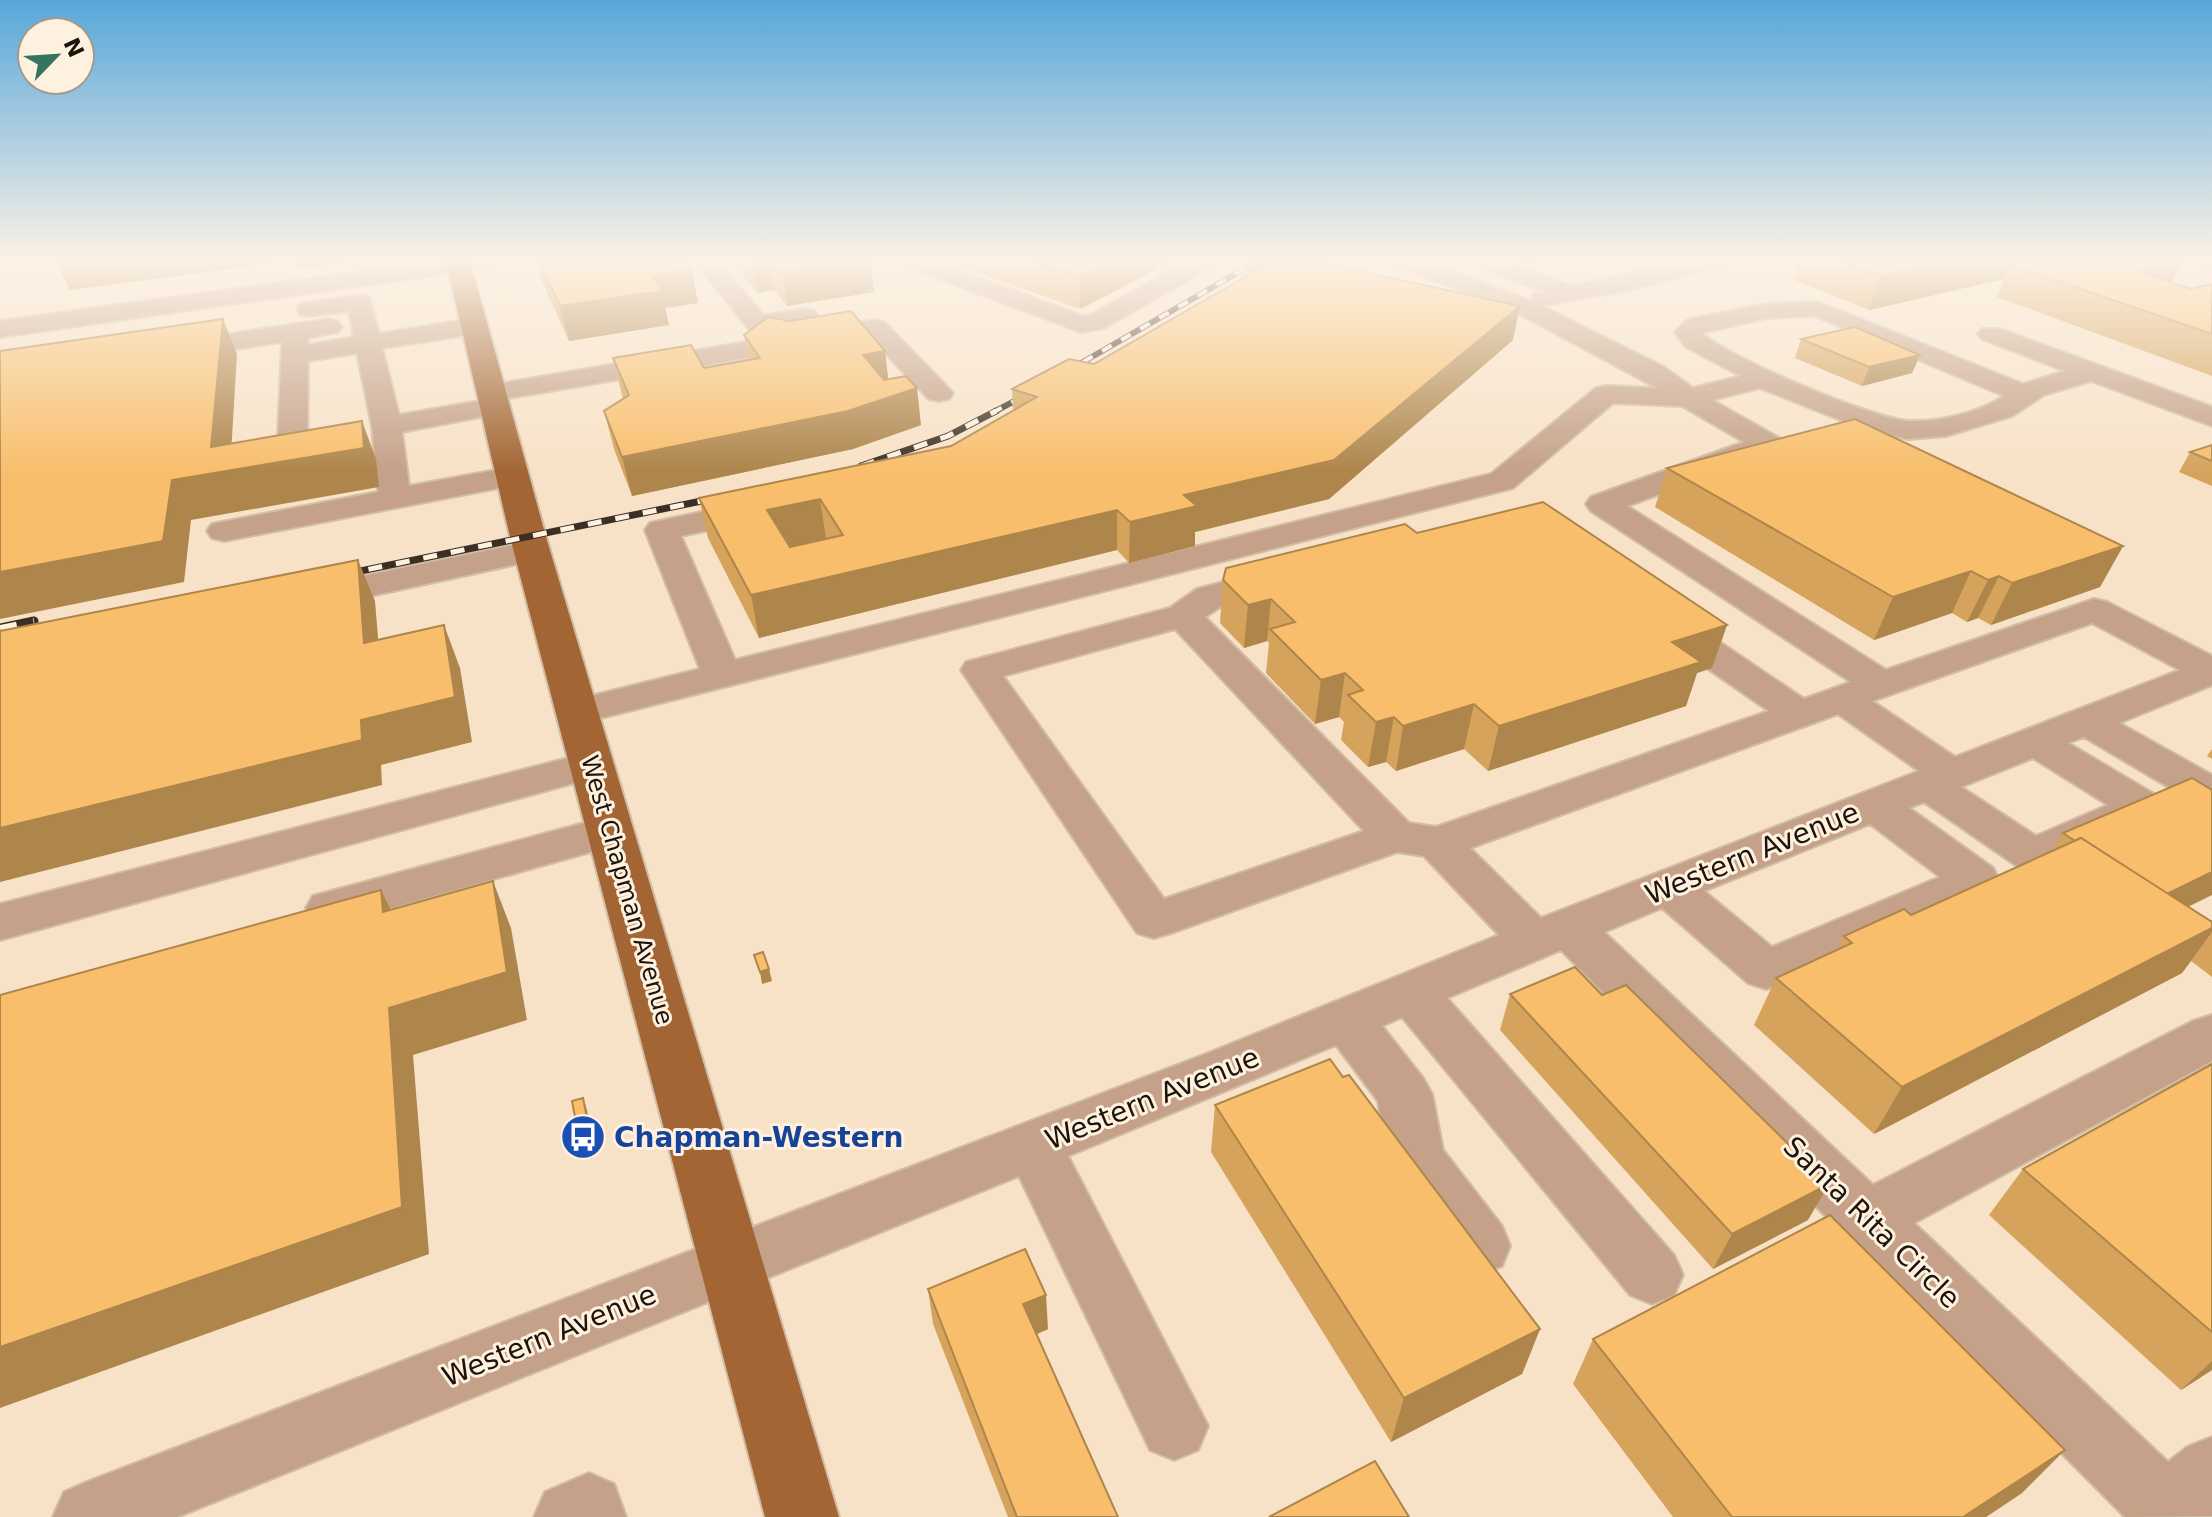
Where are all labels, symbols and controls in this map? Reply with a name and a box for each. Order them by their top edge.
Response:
north arrow [16,16,96,96]
text: N [58,34,89,61]
street label: West Chapman Avenue [575,752,679,1028]
street label: Western Avenue [1640,796,1864,911]
street label: Western Avenue [1040,1041,1264,1156]
bus stop icon: Chapman-Western [559,1113,607,1161]
place label: Chapman-Western [614,1121,903,1154]
street label: Santa Rita Circle [1777,1130,1967,1315]
street label: Western Avenue [437,1278,661,1393]

